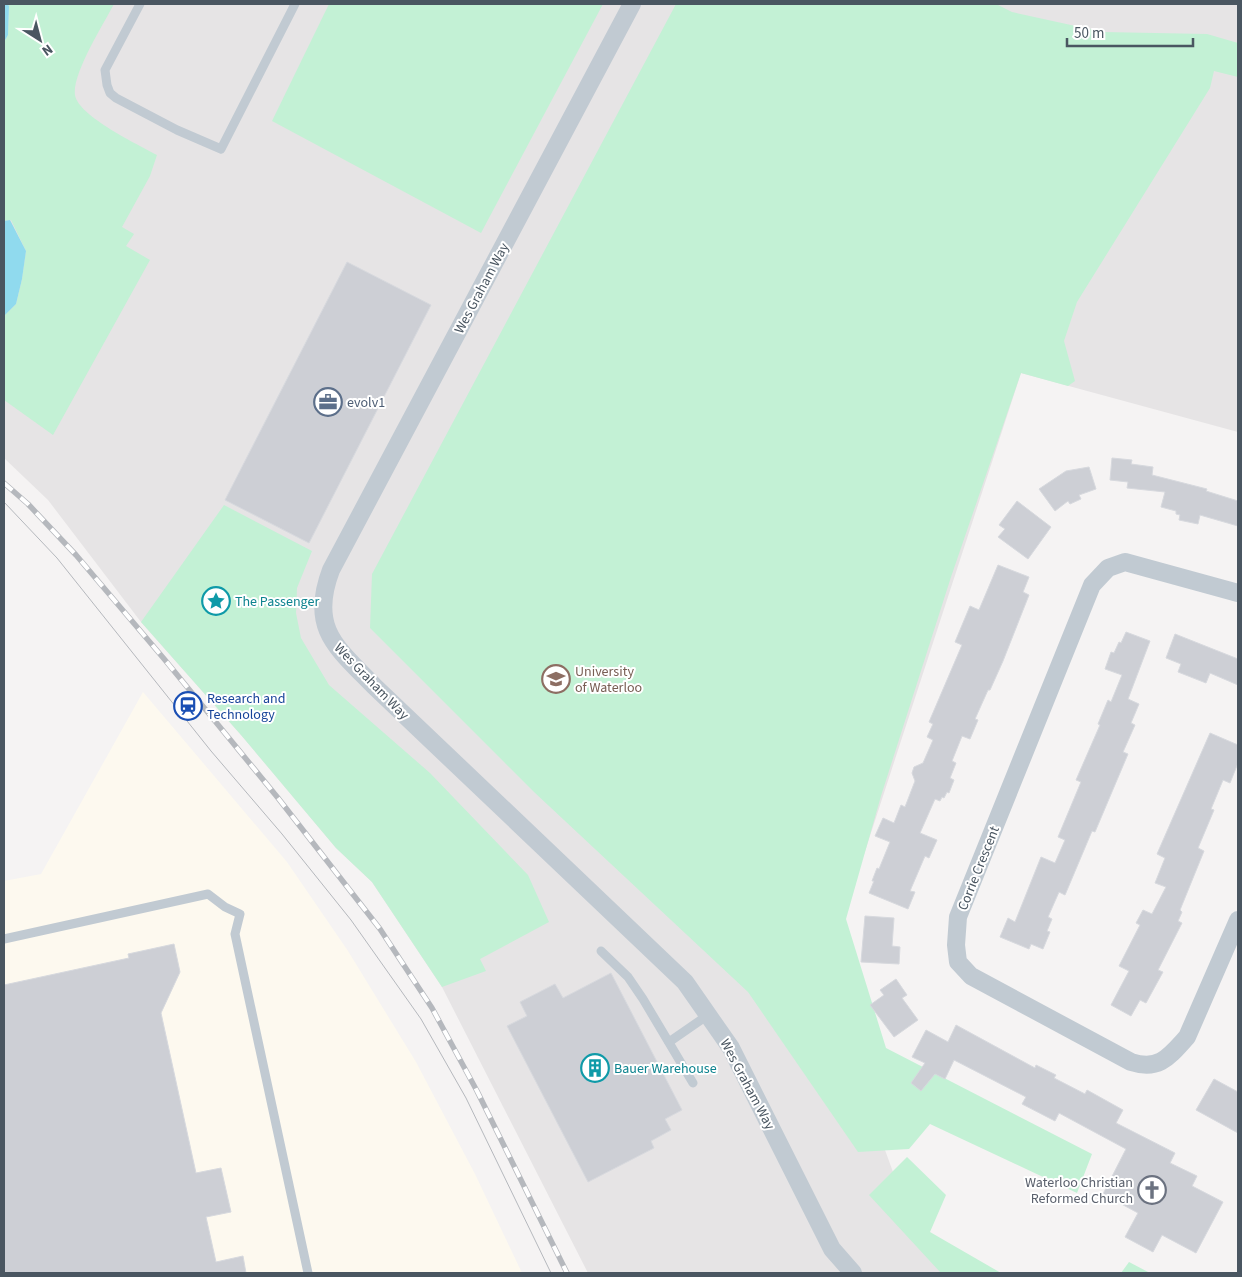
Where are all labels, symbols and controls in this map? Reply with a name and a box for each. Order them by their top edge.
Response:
north arrow [15,15,65,65]
scale bar [1067,15,1193,47]
text: 50 m [1074,23,1104,44]
text: N [37,39,57,61]
street label: Wes Graham Way [450,239,514,337]
office icon: evolv1 [313,387,343,417]
place label: evolv1 [347,393,385,413]
place icon: The Passenger [201,586,231,616]
place label: The Passenger [235,592,319,612]
street label: Wes Graham Way [329,639,414,725]
place label: University of Waterloo [575,662,642,698]
school or university icon: University of Waterloo [541,664,571,694]
place label: Research and Technology [207,689,285,725]
station icon: Research and Technology [173,691,203,721]
street label: Corrie Crescent [953,823,1005,914]
street label: Wes Graham Way [715,1035,780,1134]
building icon: Bauer Warehouse [580,1053,610,1083]
place label: Bauer Warehouse [614,1059,717,1079]
place label: Waterloo Christian Reformed Church [1025,1173,1133,1209]
church icon: Waterloo Christian Reformed Church [1137,1175,1167,1205]

